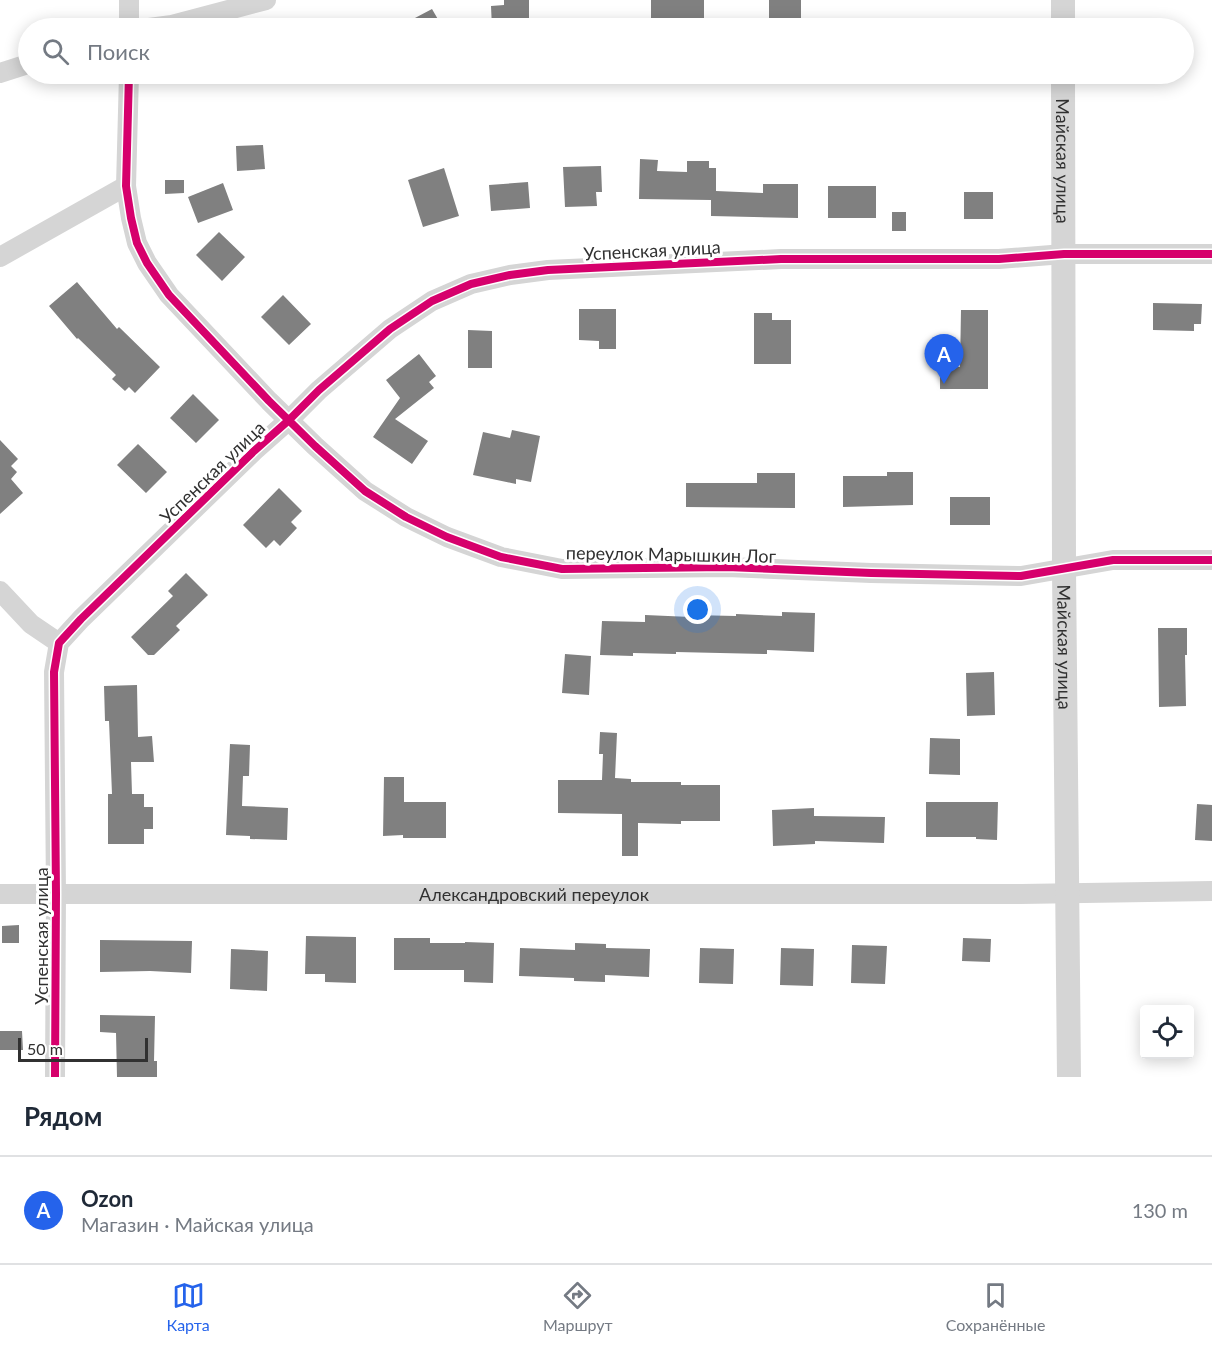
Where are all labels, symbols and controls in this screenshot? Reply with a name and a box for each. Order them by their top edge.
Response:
search box [18,18,1194,84]
icon: search [39,35,72,68]
text: Поиск [87,38,150,65]
street label: Майская улица [1052,98,1074,224]
street label: Успенская улица [583,235,721,265]
pin: A [924,334,964,384]
street label: Успенская улица [155,416,269,528]
street label: переулок Марышкин Лог [566,541,777,567]
street label: Майская улица [1053,584,1076,710]
your location [683,595,712,624]
street label: Успенская улица [30,867,52,1005]
street label: Александровский переулок [419,883,650,905]
map controls [1140,1005,1194,1059]
button: locate [1140,1005,1194,1059]
scale bar [18,1035,148,1062]
text: 50 m [27,1039,63,1058]
text: Рядом [24,1100,102,1132]
text: Ozon [81,1185,134,1212]
text: A [37,1198,50,1222]
text: 130 m [1132,1198,1188,1222]
text: Магазин · Майская улица [81,1212,314,1236]
tab: Карта [167,1279,210,1334]
tab: Маршрут [543,1279,613,1334]
tab: Сохранённые [946,1279,1045,1334]

